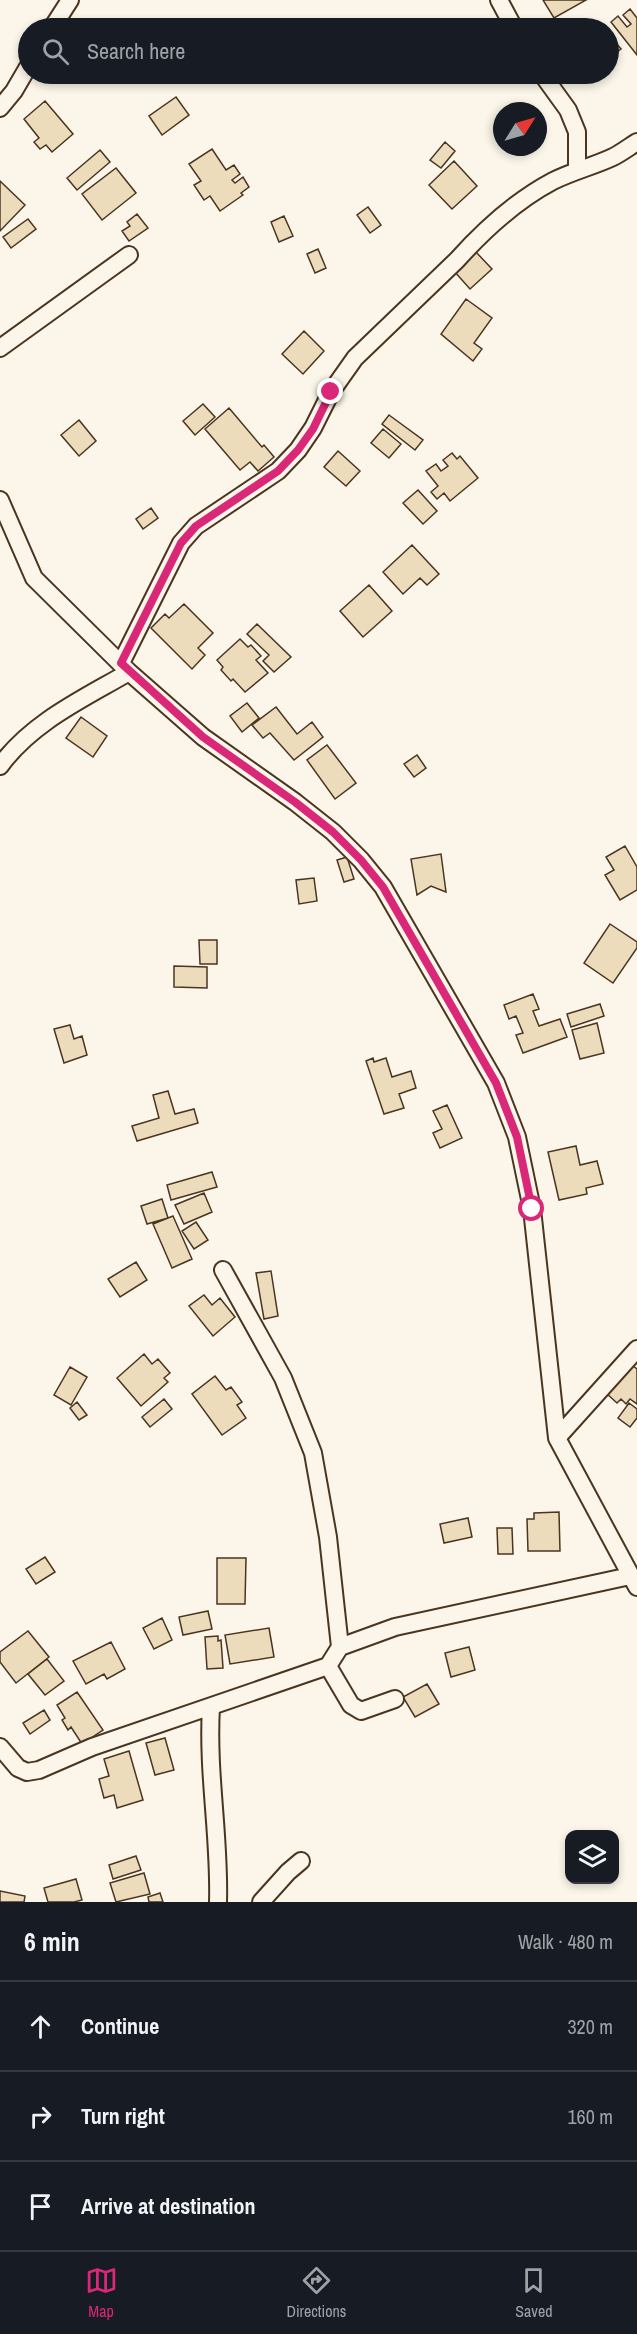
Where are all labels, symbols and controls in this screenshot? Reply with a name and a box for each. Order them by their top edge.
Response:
search box [18,18,619,84]
icon: search [39,35,72,68]
text: Search here [87,36,185,66]
north arrow [493,102,547,156]
route end [317,378,343,404]
route start [518,1195,544,1221]
map controls [565,1830,619,1884]
button: layers [565,1830,619,1884]
text: 6 min [24,1924,80,1959]
text: Walk · 480 m [518,1928,613,1955]
icon: ahead [24,2010,57,2043]
text: Continue [81,2011,159,2041]
text: 320 m [567,2013,613,2040]
icon: right [24,2100,57,2133]
text: Turn right [81,2101,165,2131]
text: 160 m [567,2103,613,2130]
icon: arrive [24,2190,57,2223]
text: Arrive at destination [81,2191,255,2221]
tab: Map [85,2264,118,2322]
tab: Directions [287,2264,346,2322]
tab: Saved [515,2264,553,2322]

